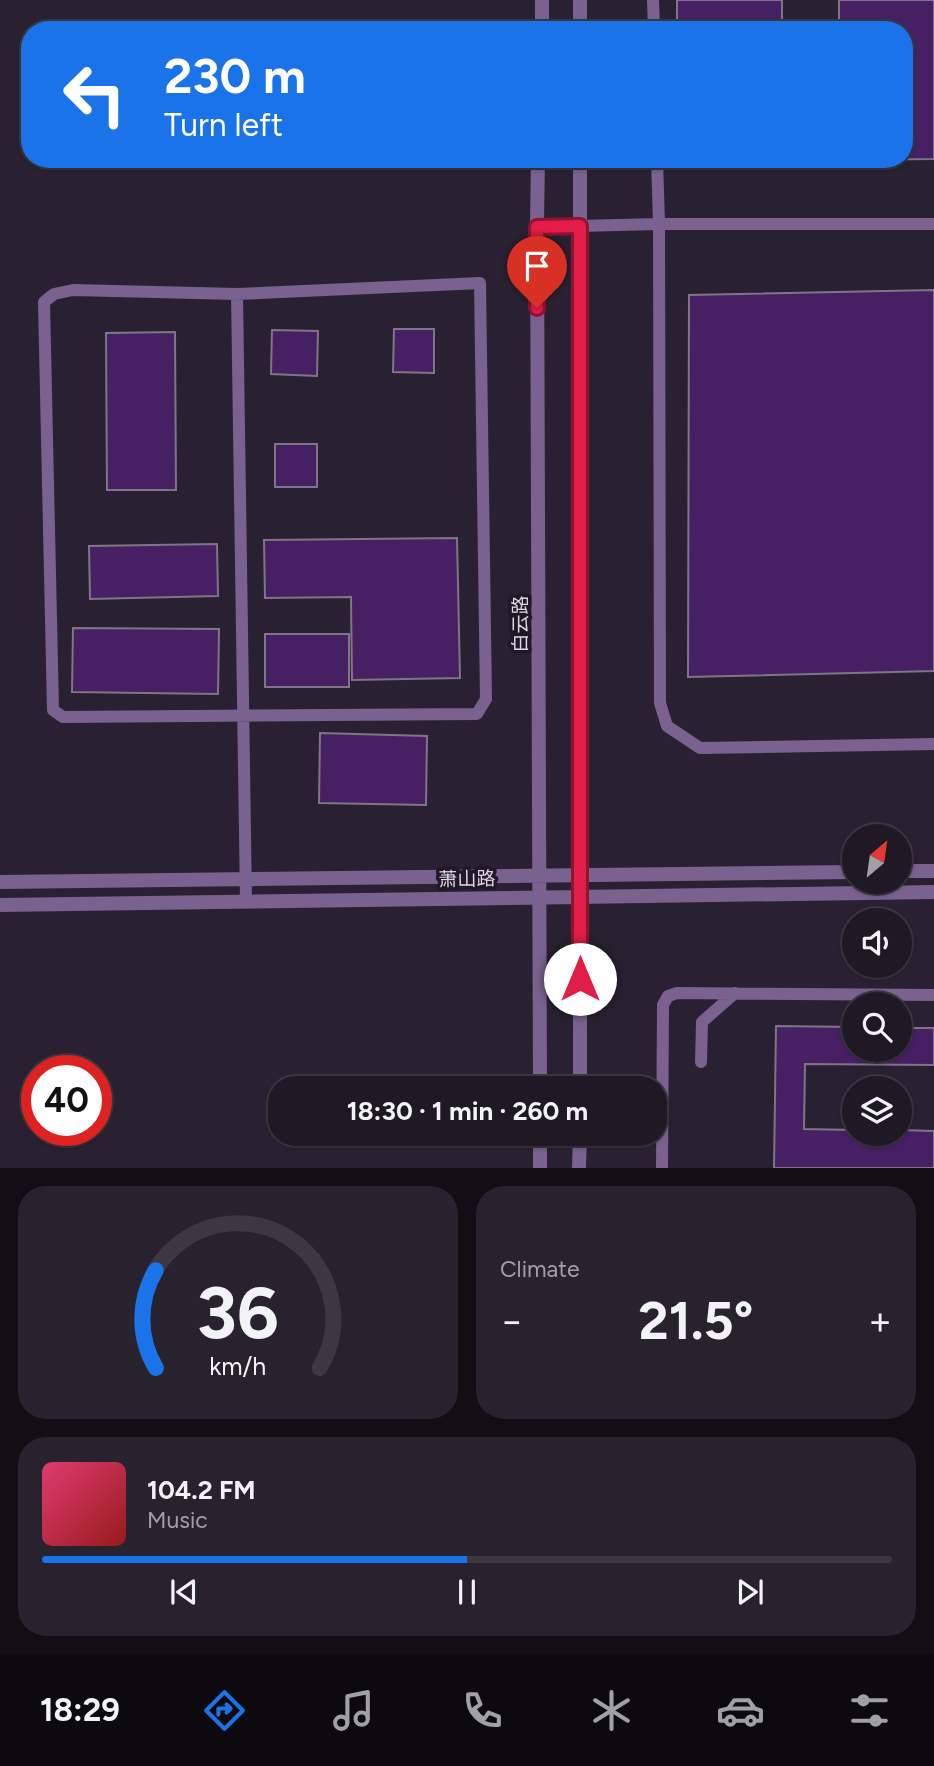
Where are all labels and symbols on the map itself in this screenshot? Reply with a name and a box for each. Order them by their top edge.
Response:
pin [507,236,567,308]
street label: 白云路 [509,595,532,653]
north arrow [842,824,912,894]
street label: 萧山路 [438,867,496,891]
position arrow [543,942,617,1016]
speed limit sign: 40 [21,1055,112,1146]

